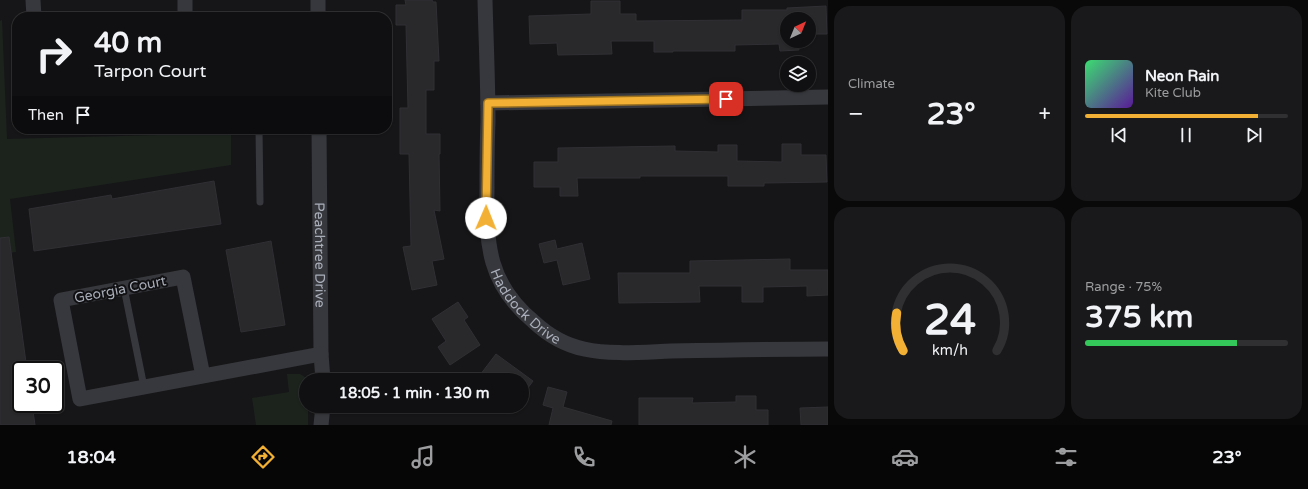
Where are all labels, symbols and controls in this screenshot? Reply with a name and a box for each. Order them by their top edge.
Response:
north arrow [780,12,816,48]
map controls [780,12,816,92]
text: 40 m [94,26,162,60]
icon: right [28,28,80,80]
button: layers [780,56,816,92]
text: Tarpon Court [94,60,206,82]
text: Neon Rain [1145,67,1219,85]
text: Climate [848,76,895,92]
pin [709,82,743,116]
text: Kite Club [1145,85,1201,101]
icon: arrive [715,88,737,110]
text: 23° [927,96,976,133]
text: − [848,101,864,127]
text: + [1039,101,1051,127]
icon: arrive [72,104,94,126]
text: Then [28,106,64,124]
icon: previous [1108,124,1130,146]
icon: pause [1175,124,1197,146]
icon: next [1243,124,1265,146]
position arrow [465,197,507,239]
street label: Peachtree Drive [311,202,329,308]
street label: Haddock Drive [487,266,564,348]
street label: Georgia Court [73,272,168,307]
text: Range · 75% [1085,279,1162,295]
text: 24 [923,296,976,346]
text: 375 km [1085,299,1193,336]
text: km/h [932,341,967,358]
speed limit sign: 30 [12,361,64,413]
text: 18:05 · 1 min · 130 m [339,384,489,402]
icon: directions [249,443,277,471]
icon: music [409,443,437,471]
icon: phone [570,443,598,471]
icon: climate [731,443,759,471]
icon: car [891,443,919,471]
icon: filters [1052,443,1080,471]
text: 18:04 [66,446,116,468]
text: 23° [1212,446,1242,468]

